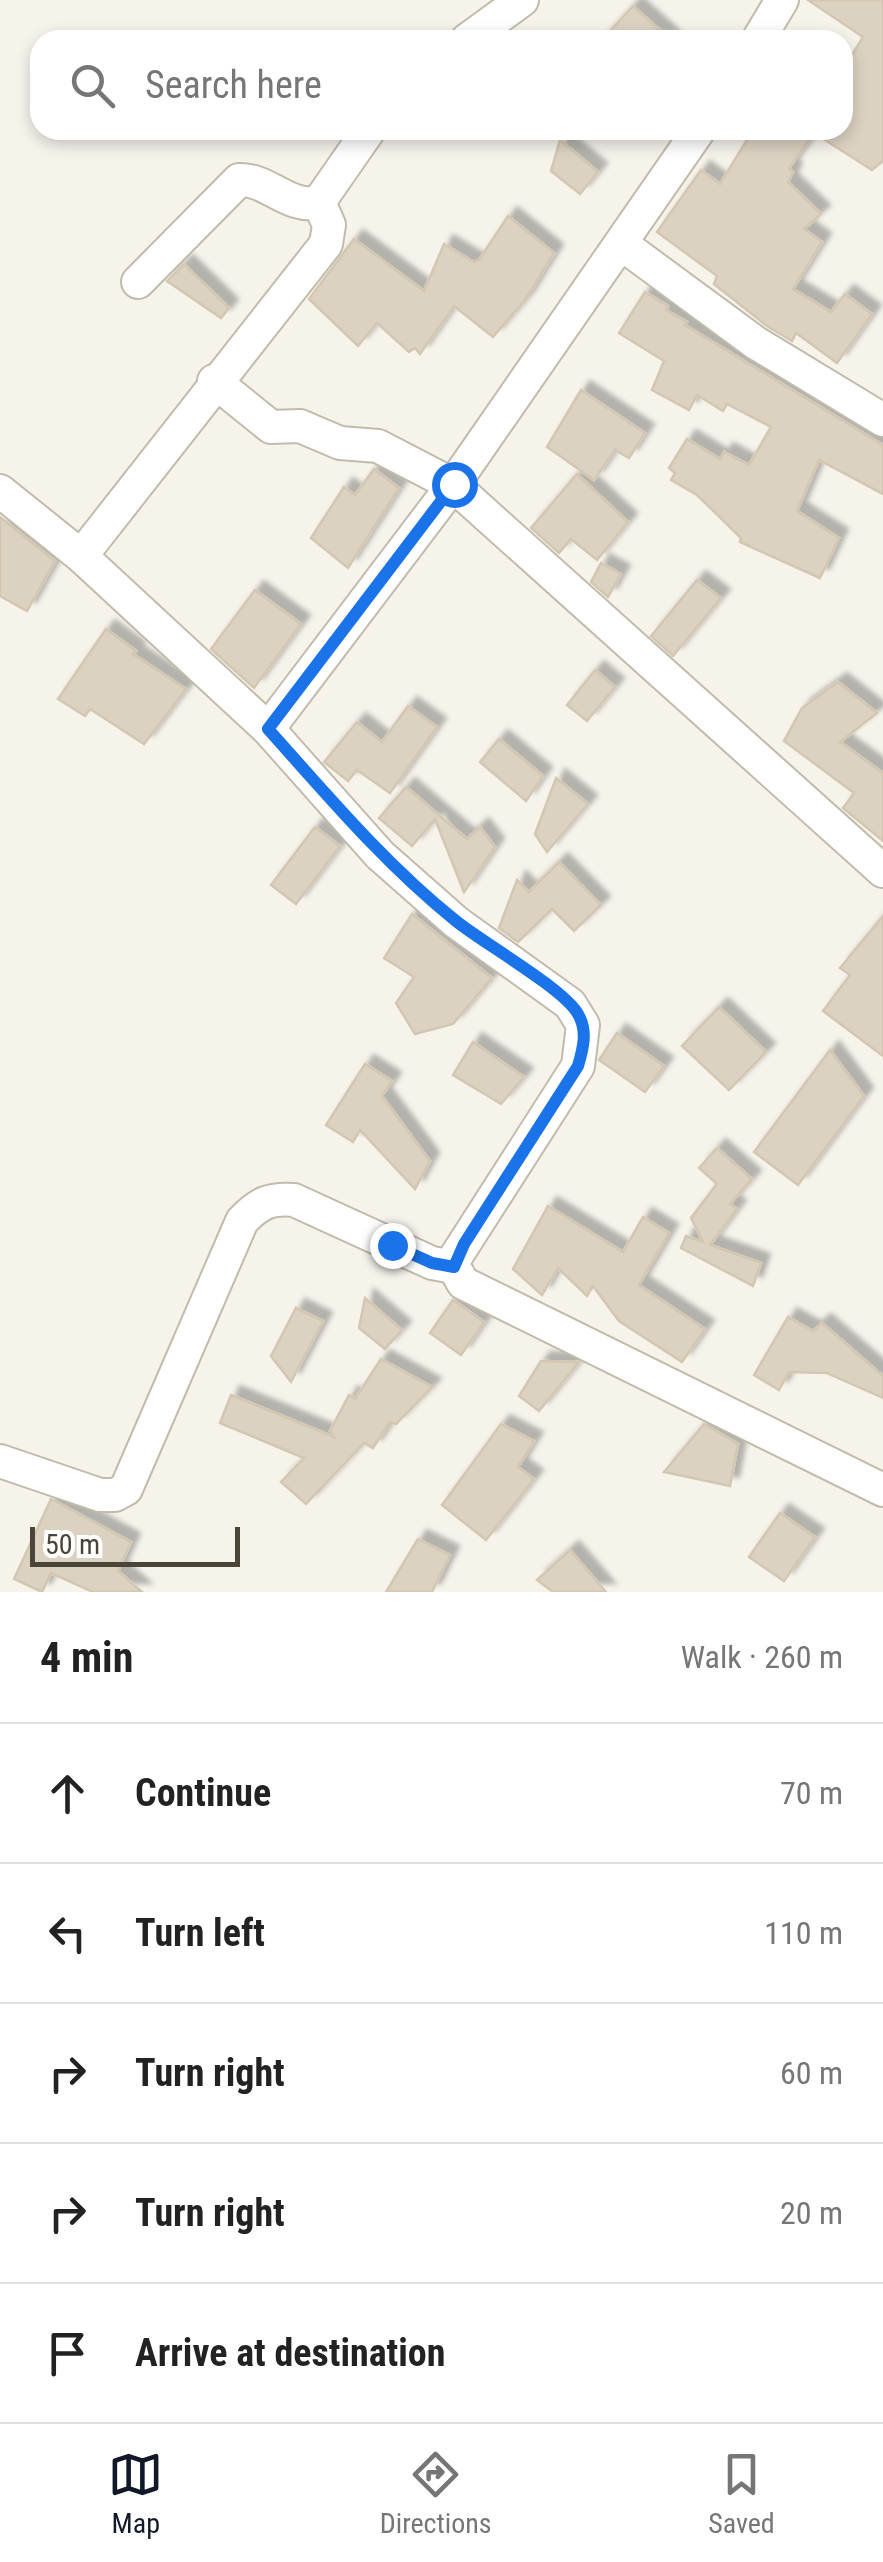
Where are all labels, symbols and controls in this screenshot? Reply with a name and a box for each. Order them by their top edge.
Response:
search box [30,30,853,140]
icon: search [65,58,120,113]
text: Search here [145,63,322,107]
route start [432,462,478,508]
route end [370,1223,416,1269]
scale bar [30,1522,240,1566]
text: 50 m [45,1528,100,1561]
text: 4 min [40,1633,133,1682]
text: Walk · 260 m [681,1638,843,1676]
icon: ahead [40,1766,95,1821]
text: Continue [135,1771,271,1815]
text: 70 m [780,1774,843,1812]
icon: left [40,1906,95,1961]
text: Turn left [135,1911,265,1955]
text: 110 m [764,1914,843,1952]
icon: right [40,2046,95,2101]
text: Turn right [135,2051,285,2095]
text: 60 m [780,2054,843,2092]
icon: right [40,2186,95,2241]
text: Turn right [135,2191,285,2235]
text: 20 m [780,2194,843,2232]
icon: arrive [40,2326,95,2381]
text: Arrive at destination [135,2331,445,2375]
tab: Map [108,2447,163,2540]
tab: Directions [380,2447,492,2540]
tab: Saved [708,2447,775,2540]

